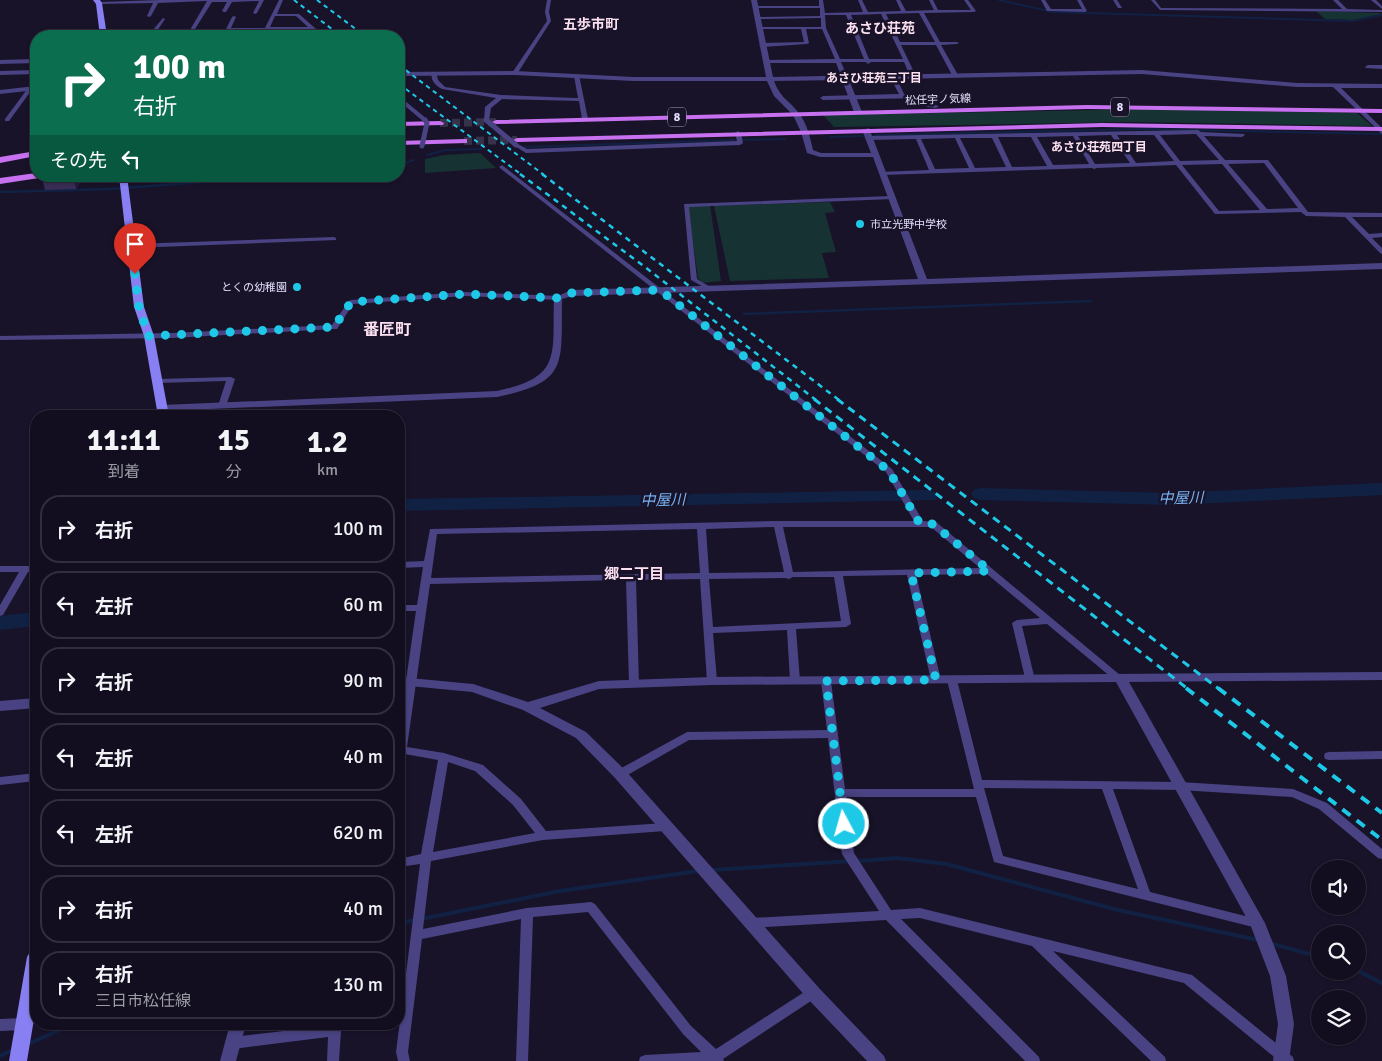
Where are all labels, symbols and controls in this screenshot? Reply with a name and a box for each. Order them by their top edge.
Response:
district label: 五歩市町 [563,16,619,33]
district label: あさひ荘苑 [845,20,915,37]
text: 100 m [133,45,226,88]
icon: right [50,50,115,115]
district label: あさひ荘苑三丁目 [826,71,922,86]
street label: 松任宇ノ気線 [905,92,971,107]
text: 右折 [133,93,177,120]
road number: 8 [1111,98,1129,116]
road number: 8 [668,108,686,126]
district label: あさひ荘苑四丁目 [1051,140,1147,155]
icon: left [117,145,145,173]
text: その先 [50,149,107,173]
marker: 市立光野中学校 [854,218,866,230]
place label: 市立光野中学校 [870,218,947,231]
pin [114,223,156,274]
icon: arrive [121,230,149,258]
place label: とくの幼稚園 [221,281,287,294]
marker: とくの幼稚園 [291,281,303,293]
district label: 番匠町 [363,320,411,340]
text: 11:11 [87,422,161,459]
text: 15 [218,422,250,459]
text: 1.2 [307,424,348,461]
text: km [317,460,338,480]
text: 到着 [108,462,140,482]
text: 分 [226,462,242,482]
water label: 中屋川 [1158,489,1206,507]
water label: 中屋川 [640,491,688,509]
icon: right [52,515,80,543]
text: 100 m [333,517,383,541]
text: 右折 [95,519,133,543]
district label: 郷二丁目 [604,565,664,583]
icon: left [52,591,80,619]
text: 60 m [343,593,383,617]
text: 左折 [95,595,133,619]
icon: right [52,667,80,695]
text: 90 m [343,669,383,693]
text: 右折 [95,671,133,695]
icon: left [52,743,80,771]
text: 40 m [343,745,383,769]
text: 左折 [95,747,133,771]
position arrow [817,797,869,849]
icon: left [52,819,80,847]
text: 620 m [333,821,383,845]
text: 左折 [95,823,133,847]
map controls [1311,860,1366,1045]
button: sound [1311,860,1366,915]
icon: right [52,895,80,923]
text: 40 m [343,897,383,921]
text: 右折 [95,899,133,923]
button: search [1311,925,1366,980]
text: 右折 [95,963,133,987]
icon: right [52,971,80,999]
text: 130 m [333,973,383,997]
button: layers [1311,990,1366,1045]
text: 三日市松任線 [95,991,191,1011]

